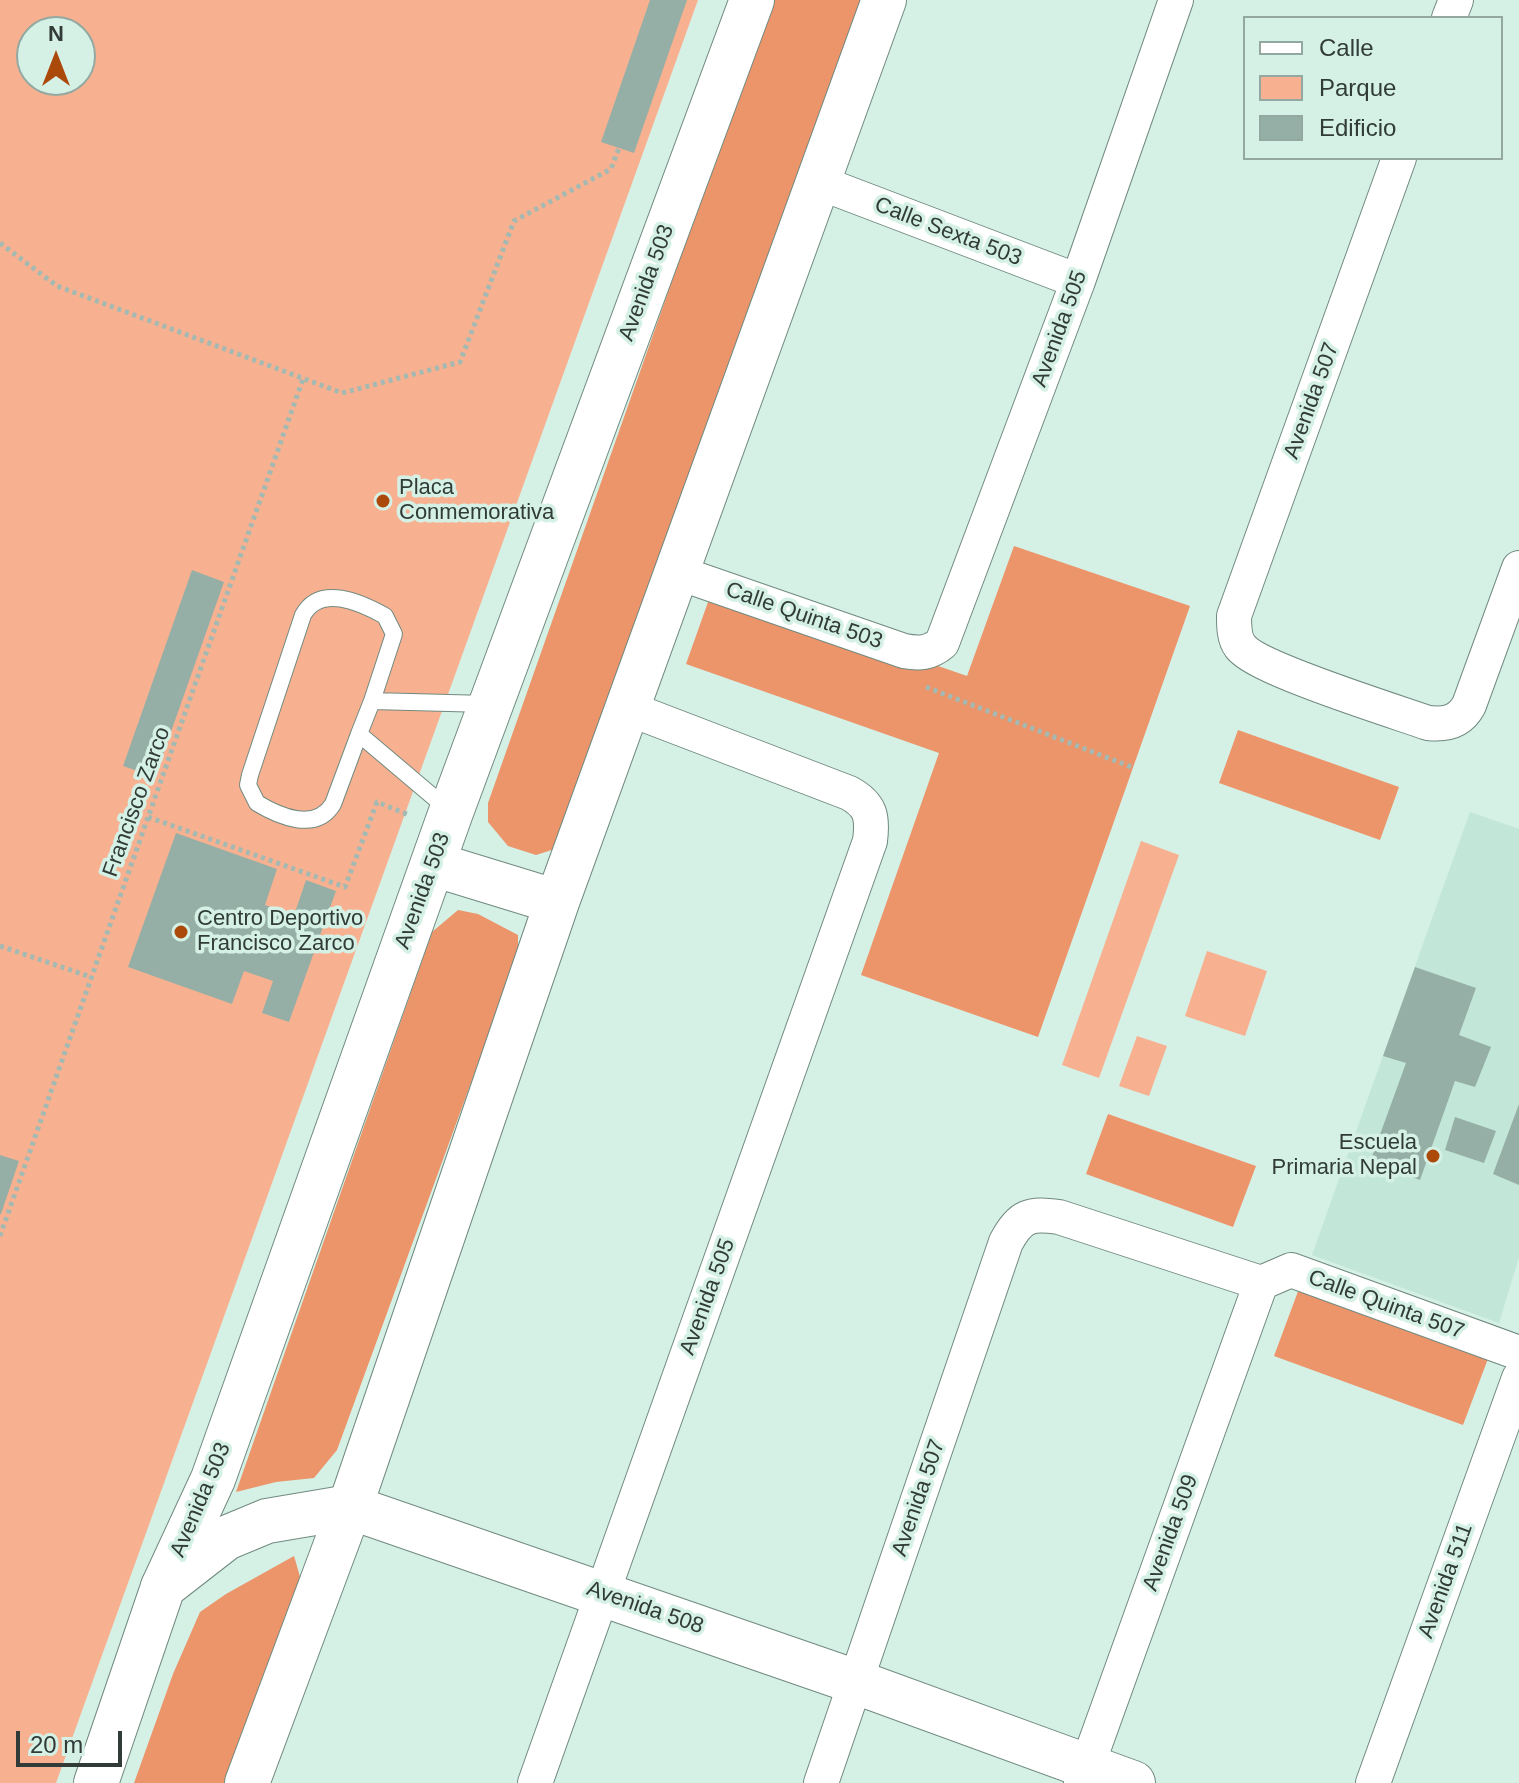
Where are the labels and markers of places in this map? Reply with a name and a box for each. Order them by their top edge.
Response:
place label: Placa Conmemorativa [399,475,554,526]
marker: Placa Conmemorativa [374,492,392,510]
place label: Centro Deportivo Francisco Zarco [197,906,363,958]
marker: Centro Deportivo Francisco Zarco [172,923,190,941]
place label: Escuela Primaria Nepal [1272,1130,1417,1182]
marker: Escuela Primaria Nepal [1424,1147,1442,1165]

